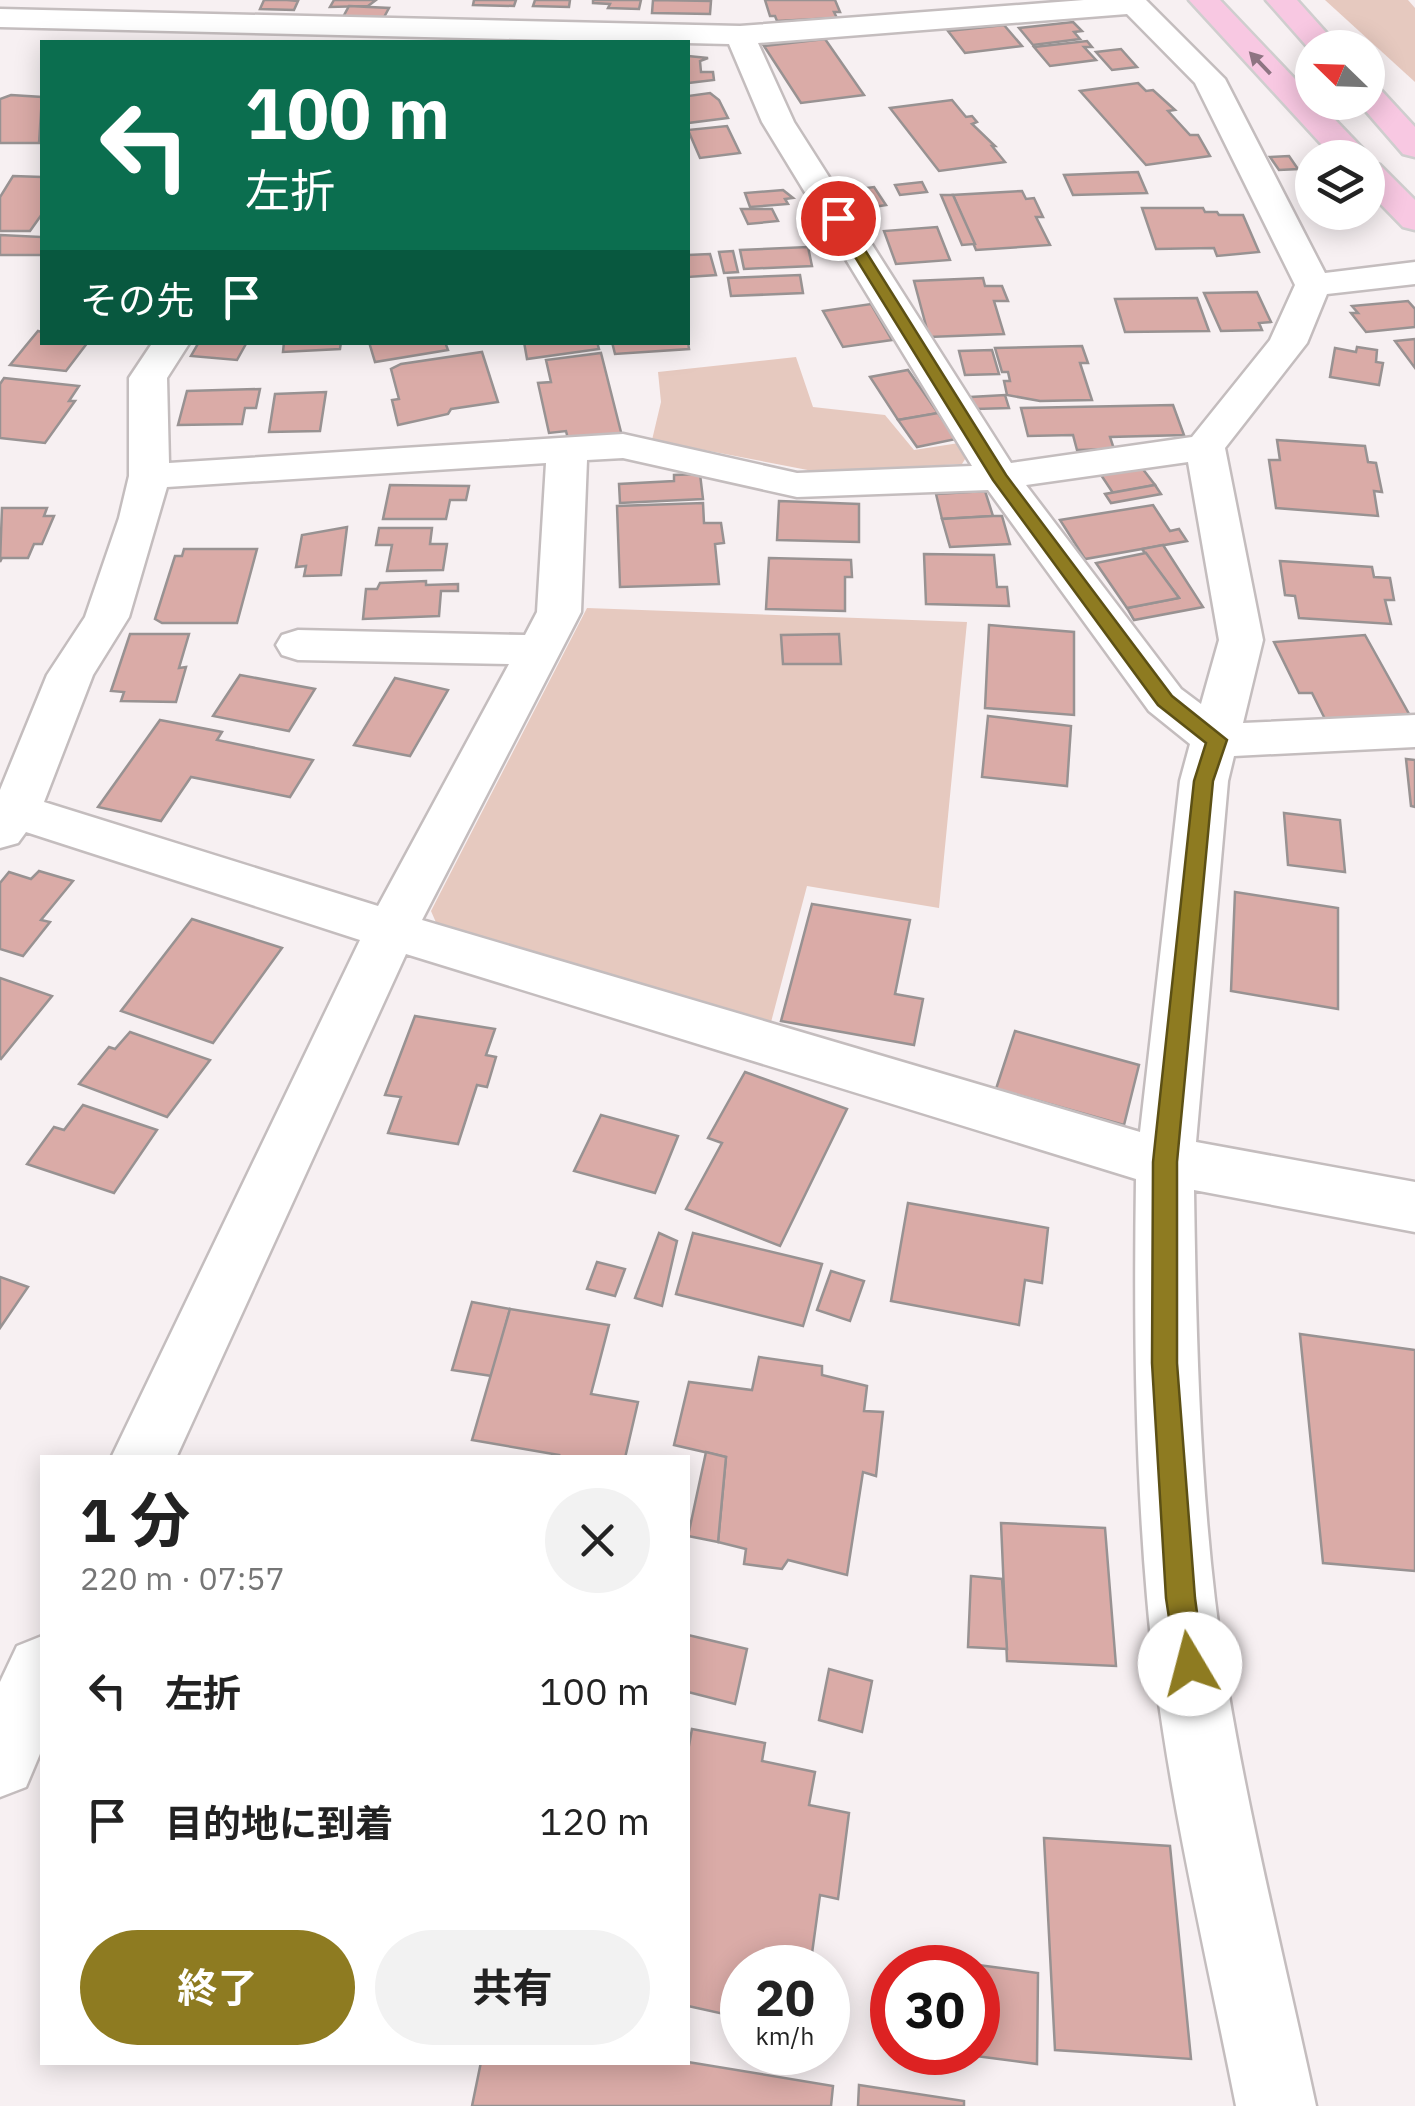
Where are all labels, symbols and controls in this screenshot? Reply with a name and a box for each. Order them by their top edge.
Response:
north arrow [1295,30,1385,120]
map controls [1295,30,1385,230]
one-way arrow [1249,51,1272,75]
text: 100 m [245,67,450,158]
icon: left [80,80,210,210]
button: layers [1295,140,1385,230]
text: 左折 [245,161,335,219]
pin [796,176,881,261]
icon: arrive [811,191,866,246]
icon: arrive [214,270,269,325]
text: その先 [80,275,194,324]
text: 1 分 [80,1480,190,1559]
button: close [545,1488,650,1593]
text: 220 m · 07:57 [80,1557,285,1599]
position arrow [1138,1612,1242,1716]
icon: left [80,1663,135,1718]
text: 100 m [539,1666,650,1715]
text: 左折 [165,1668,241,1717]
icon: arrive [80,1793,135,1848]
text: 120 m [539,1796,650,1845]
text: 目的地に到着 [165,1798,393,1847]
button: 終了 [80,1930,355,2045]
button: 共有 [375,1930,650,2045]
speed limit sign: 30 [870,1945,1000,2075]
text: 20 [755,1965,815,2030]
text: km/h [756,2019,814,2052]

